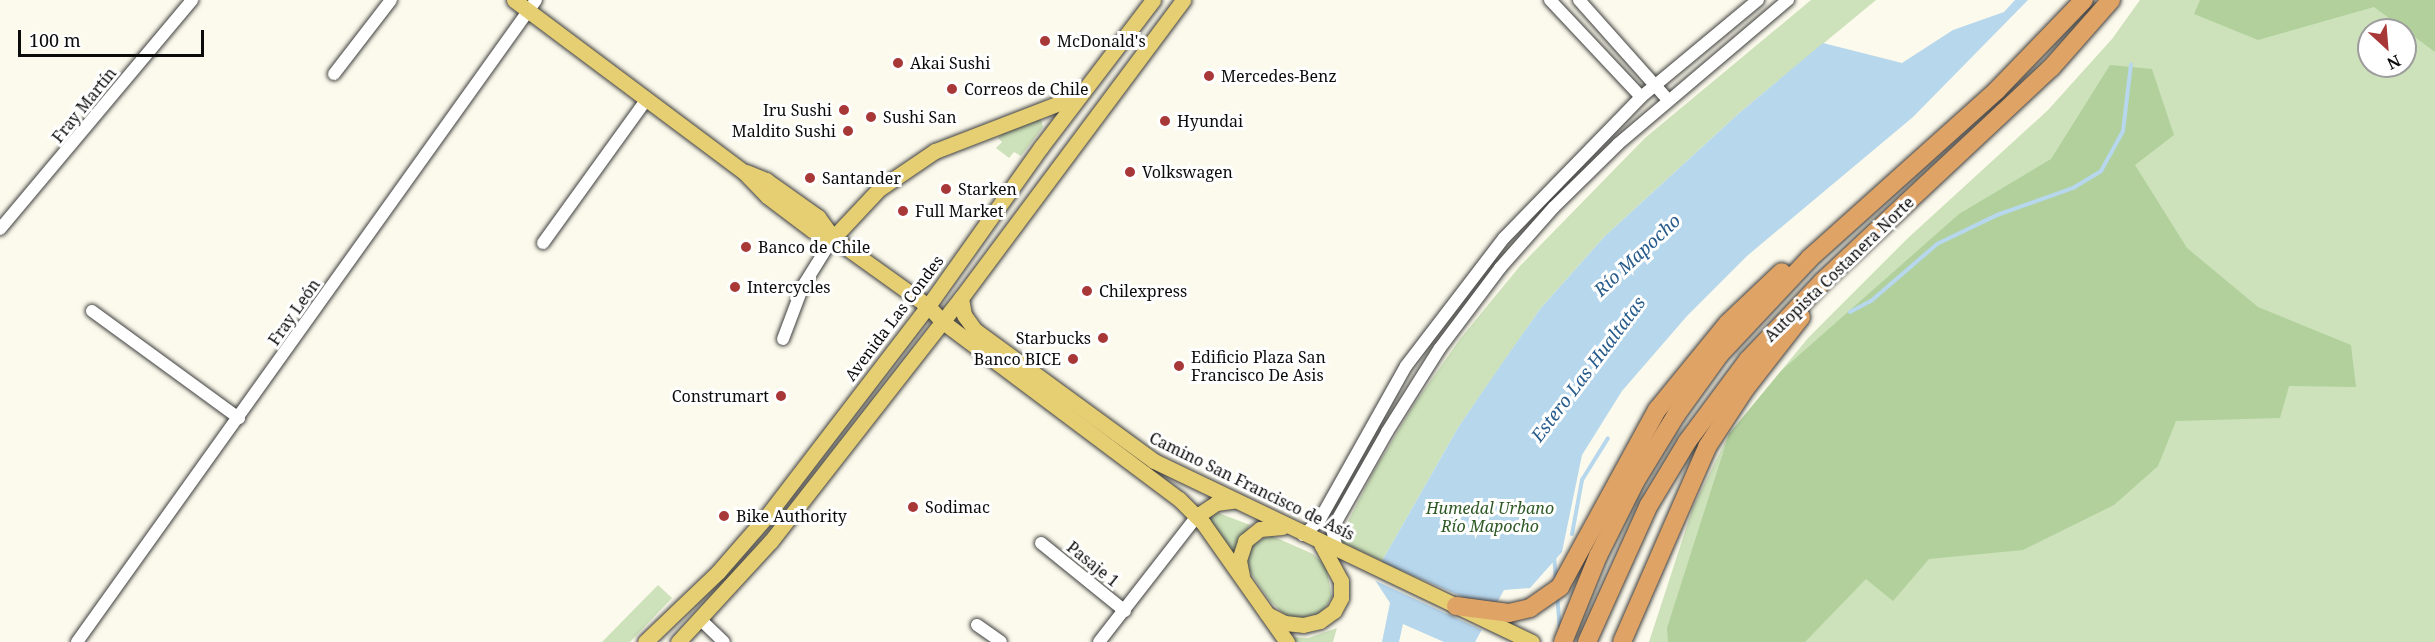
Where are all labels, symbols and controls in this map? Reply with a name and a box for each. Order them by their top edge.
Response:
scale bar [21,18,207,56]
north arrow [2357,18,2417,78]
text: 100 m [29,28,81,52]
place label: McDonald's [1057,31,1146,51]
marker: McDonald's [1038,34,1052,48]
text: N [2384,50,2405,75]
place label: Akai Sushi [910,53,990,73]
marker: Akai Sushi [891,56,905,70]
street label: Fray Martín [48,64,120,146]
place label: Mercedes-Benz [1221,66,1337,86]
marker: Mercedes-Benz [1202,69,1216,83]
place label: Correos de Chile [964,79,1088,99]
marker: Correos de Chile [945,82,959,96]
place label: Iru Sushi [763,100,832,120]
marker: Iru Sushi [837,103,851,117]
place label: Sushi San [883,107,957,127]
marker: Sushi San [864,110,878,124]
place label: Hyundai [1177,111,1243,131]
marker: Hyundai [1158,114,1172,128]
place label: Maldito Sushi [732,121,836,141]
marker: Maldito Sushi [841,124,855,138]
place label: Volkswagen [1142,162,1233,182]
marker: Volkswagen [1123,165,1137,179]
place label: Santander [822,168,901,188]
marker: Santander [803,171,817,185]
place label: Starken [958,179,1017,199]
marker: Starken [939,182,953,196]
street label: Autopista Costanera Norte [1760,193,1918,345]
place label: Full Market [915,201,1003,221]
marker: Full Market [896,204,910,218]
water label: Río Mapocho [1589,209,1685,301]
place label: Banco de Chile [758,237,870,257]
marker: Banco de Chile [739,240,753,254]
street label: Avenida Las Condes [841,252,947,384]
street label: Fray León [264,275,324,349]
place label: Intercycles [747,277,830,297]
marker: Intercycles [728,280,742,294]
place label: Chilexpress [1099,281,1187,301]
marker: Chilexpress [1080,284,1094,298]
water label: Estero Las Hualtatas [1526,292,1650,446]
place label: Starbucks [1016,328,1091,348]
marker: Starbucks [1096,331,1110,345]
place label: Edificio Plaza San Francisco De Asis [1191,347,1326,385]
place label: Banco BICE [974,349,1061,369]
marker: Banco BICE [1066,352,1080,366]
marker: Edificio Plaza San Francisco De Asis [1172,359,1186,373]
place label: Construmart [672,386,769,406]
marker: Construmart [774,389,788,403]
street label: Camino San Francisco de Asís [1146,428,1358,544]
place label: Sodimac [925,497,990,517]
park label: Humedal Urbano Río Mapocho [1426,498,1554,536]
marker: Sodimac [906,500,920,514]
place label: Bike Authority [736,506,847,526]
marker: Bike Authority [717,509,731,523]
street label: Pasaje 1 [1063,537,1123,591]

